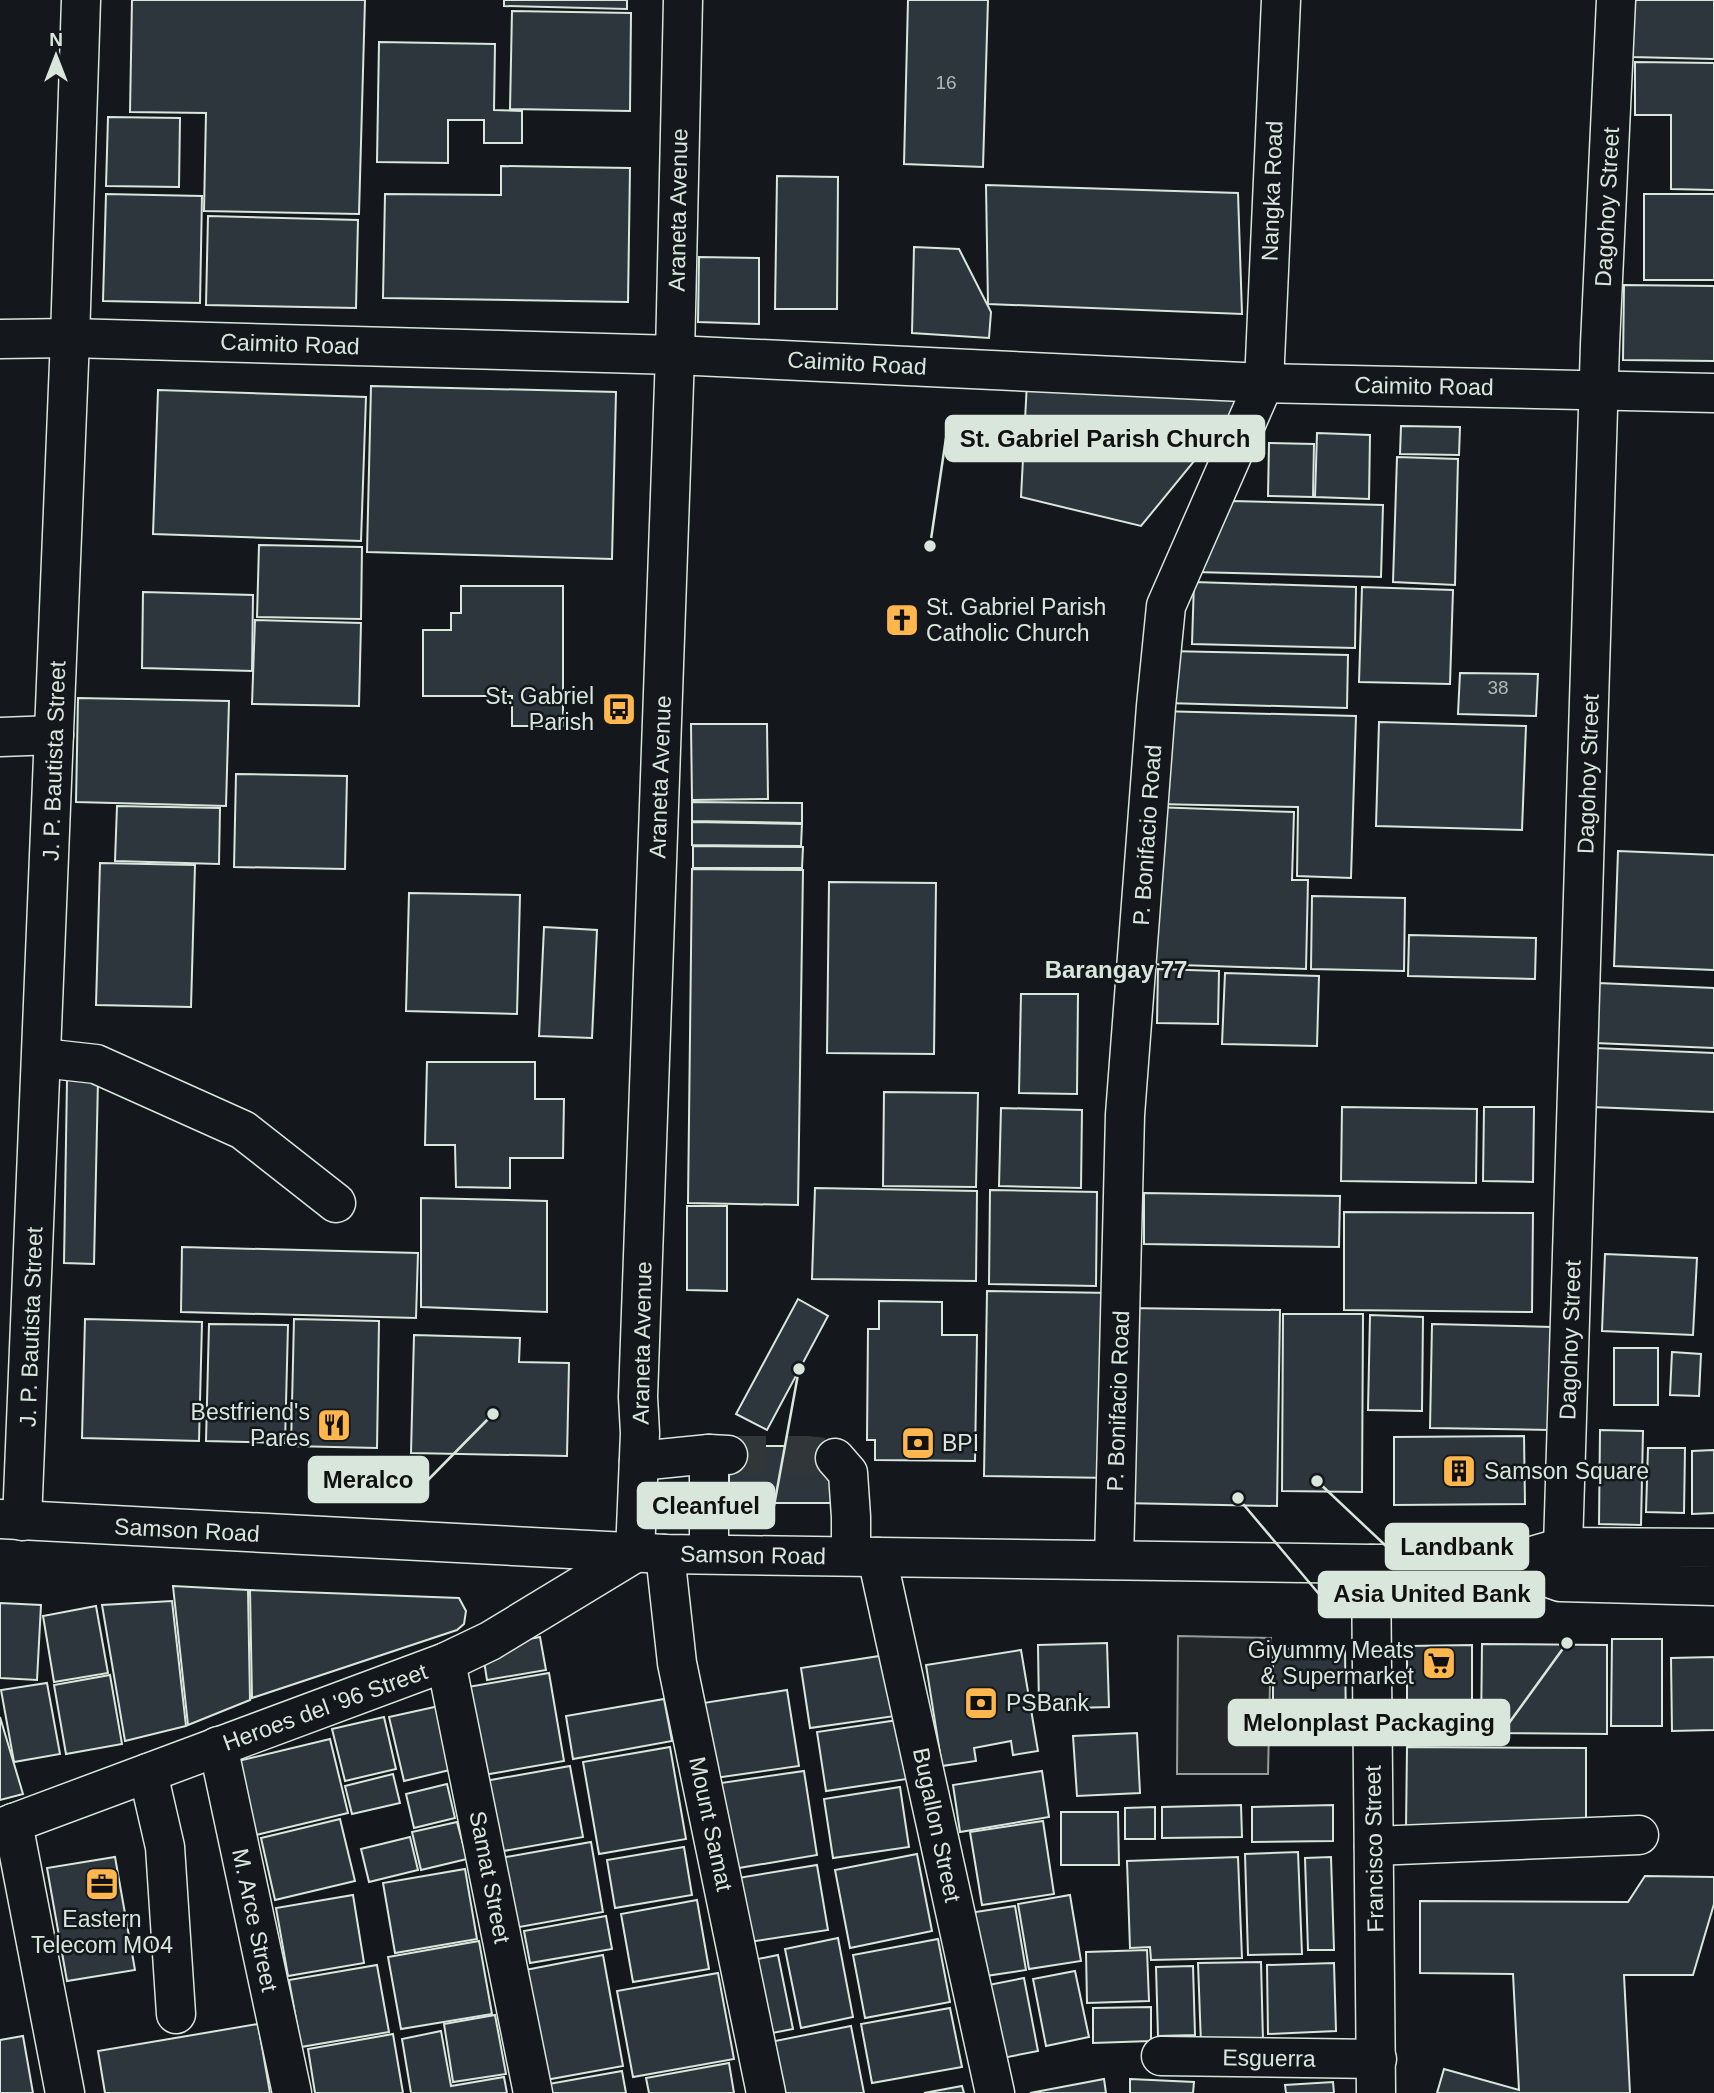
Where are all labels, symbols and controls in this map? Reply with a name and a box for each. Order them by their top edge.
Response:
north arrow [21,21,91,91]
text: N [49,29,63,50]
house number: 16 [935,72,957,93]
street label: Nangka Road [1257,120,1287,262]
street label: Dagohoy Street [1590,126,1624,287]
street label: Araneta Avenue [664,128,692,292]
street label: Caimito Road [220,329,360,359]
street label: Caimito Road [787,346,927,380]
street label: Caimito Road [1354,372,1494,400]
callout: St. Gabriel Parish Church [946,416,1264,461]
text: St. Gabriel Parish Church [960,425,1250,452]
place label: St. Gabriel Parish Catholic Church [926,594,1106,646]
church icon: St. Gabriel Parish Catholic Church [883,601,921,639]
street label: J. P. Bautista Street [38,660,71,862]
house number: 38 [1487,677,1509,698]
place label: St. Gabriel Parish [485,683,594,735]
bus stop icon: St. Gabriel Parish [600,690,638,728]
street label: Dagohoy Street [1572,693,1604,854]
street label: Araneta Avenue [644,695,676,859]
street label: P. Bonifacio Road [1128,744,1166,926]
district label: Barangay 77 [1045,956,1187,983]
street label: J. P. Bautista Street [15,1226,48,1428]
street label: Dagohoy Street [1554,1259,1586,1420]
street label: Araneta Avenue [628,1261,656,1425]
street label: P. Bonifacio Road [1102,1310,1134,1492]
place label: Bestfriend's Pares [191,1399,310,1451]
restaurant icon: Bestfriend's Pares [315,1406,353,1444]
bank icon: BPI [899,1424,937,1462]
place label: BPI [942,1430,979,1456]
building icon: Samson Square [1440,1452,1478,1490]
callout: Meralco [309,1457,428,1502]
place label: Samson Square [1484,1458,1649,1484]
text: Meralco [323,1466,413,1493]
callout: Cleanfuel [638,1483,774,1528]
text: Cleanfuel [652,1492,760,1519]
street label: Samson Road [114,1513,260,1547]
callout: Landbank [1386,1524,1528,1569]
text: Landbank [1400,1533,1514,1560]
street label: Samson Road [680,1541,826,1569]
callout: Asia United Bank [1319,1572,1544,1617]
text: Asia United Bank [1333,1580,1531,1607]
place label: Giyummy Meats & Supermarket [1248,1637,1415,1689]
supermarket icon: Giyummy Meats & Supermarket [1420,1644,1458,1682]
street label: Heroes del '96 Street [219,1658,431,1756]
bank icon: PSBank [962,1684,1000,1722]
place label: PSBank [1006,1690,1090,1716]
callout: Melonplast Packaging [1229,1700,1509,1745]
text: Melonplast Packaging [1243,1709,1495,1736]
street label: Bugallon Street [908,1745,966,1905]
street label: Mount Samat [684,1754,738,1894]
street label: Francisco Street [1360,1764,1388,1933]
street label: Samat Street [464,1809,516,1946]
street label: M. Arce Street [227,1846,283,1995]
office icon: Eastern Telecom MO4 [83,1865,121,1903]
place label: Eastern Telecom MO4 [31,1906,173,1958]
street label: Esguerra [1222,2044,1316,2072]

